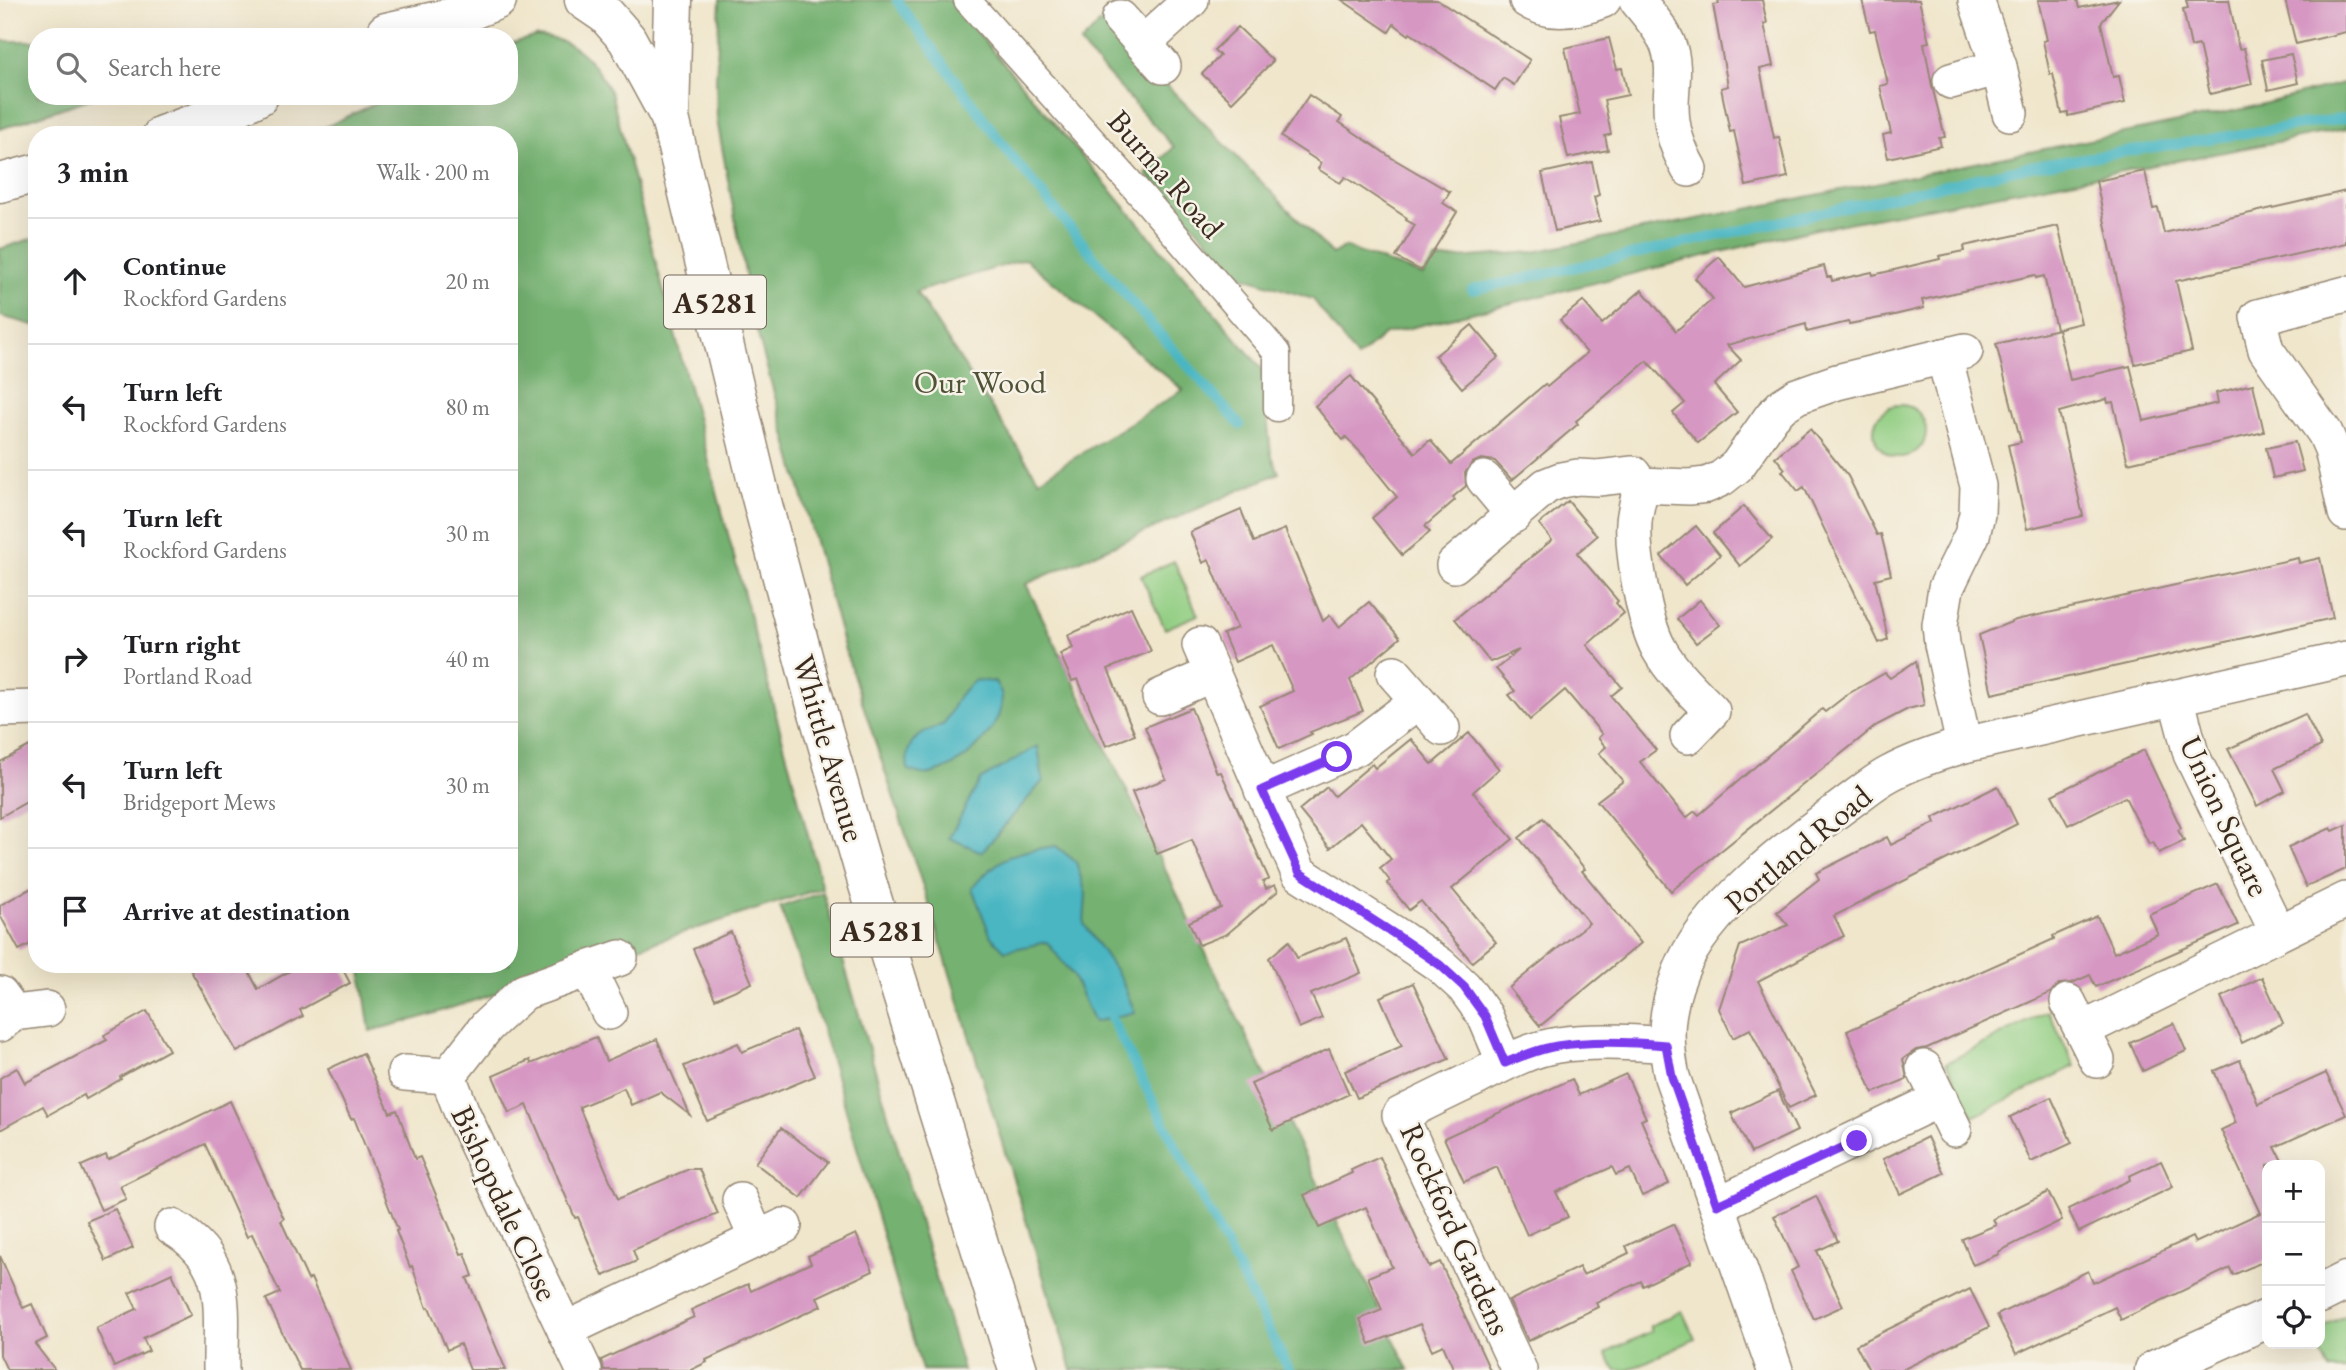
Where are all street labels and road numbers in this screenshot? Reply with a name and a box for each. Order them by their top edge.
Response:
street label: Burma Road [1099,101,1234,248]
road number: A5281 [664,276,766,328]
street label: Whittle Avenue [782,650,876,846]
street label: Union Square [2170,729,2280,903]
street label: Portland Road [1716,775,1881,923]
road number: A5281 [831,904,933,956]
street label: Bishopdale Close [441,1099,569,1307]
street label: Rockford Gardens [1390,1116,1522,1342]

